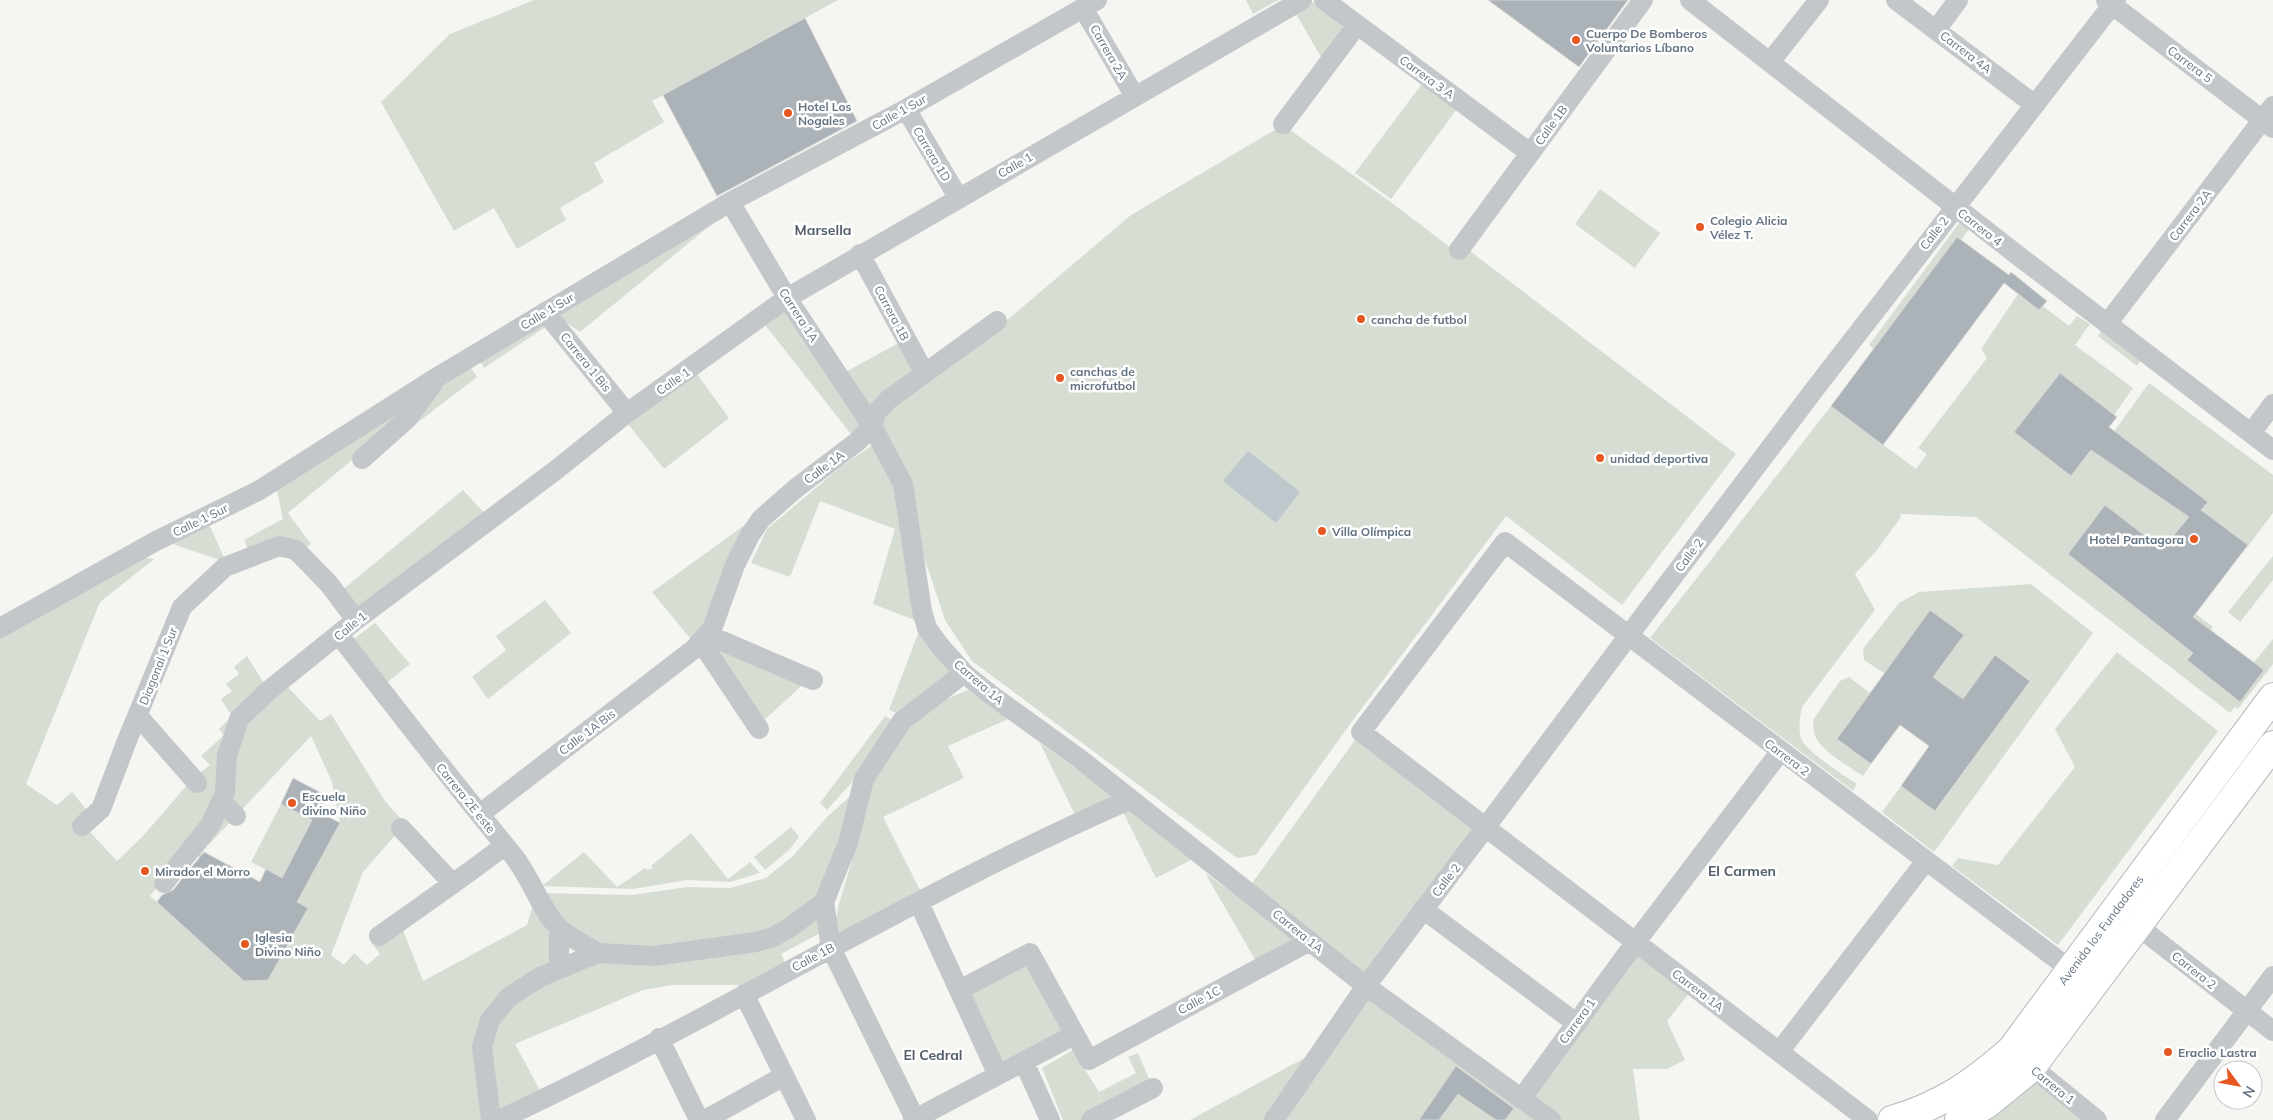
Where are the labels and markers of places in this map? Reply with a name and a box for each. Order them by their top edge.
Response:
place label: Cuerpo De Bomberos Voluntarios Líbano [1585,26,1707,55]
marker: Cuerpo De Bomberos Voluntarios Líbano [1570,34,1582,46]
place label: Hotel Los Nogales [798,99,852,128]
marker: Hotel Los Nogales [782,107,794,119]
place label: Colegio Alicia Vélez T. [1709,213,1788,242]
marker: Colegio Alicia Vélez T. [1694,221,1706,233]
place label: cancha de futbol [1371,312,1467,327]
marker: cancha de futbol [1355,313,1367,325]
place label: canchas de microfutbol [1070,364,1135,393]
marker: canchas de microfutbol [1054,372,1066,384]
place label: unidad deportiva [1610,451,1708,466]
marker: unidad deportiva [1594,452,1606,464]
place label: Villa Olímpica [1331,524,1411,539]
marker: Villa Olímpica [1316,525,1328,537]
place label: Hotel Pantagora [2089,532,2184,547]
marker: Hotel Pantagora [2188,533,2200,545]
place label: Escuela divino Niño [302,789,366,818]
marker: Escuela divino Niño [286,797,298,809]
place label: Mirador el Morro [155,864,250,879]
marker: Mirador el Morro [139,865,151,877]
place label: Iglesia Divino Niño [255,930,321,959]
marker: Iglesia Divino Niño [239,938,251,950]
place label: Eraclio Lastra [2178,1045,2257,1060]
marker: Eraclio Lastra [2162,1046,2174,1058]

